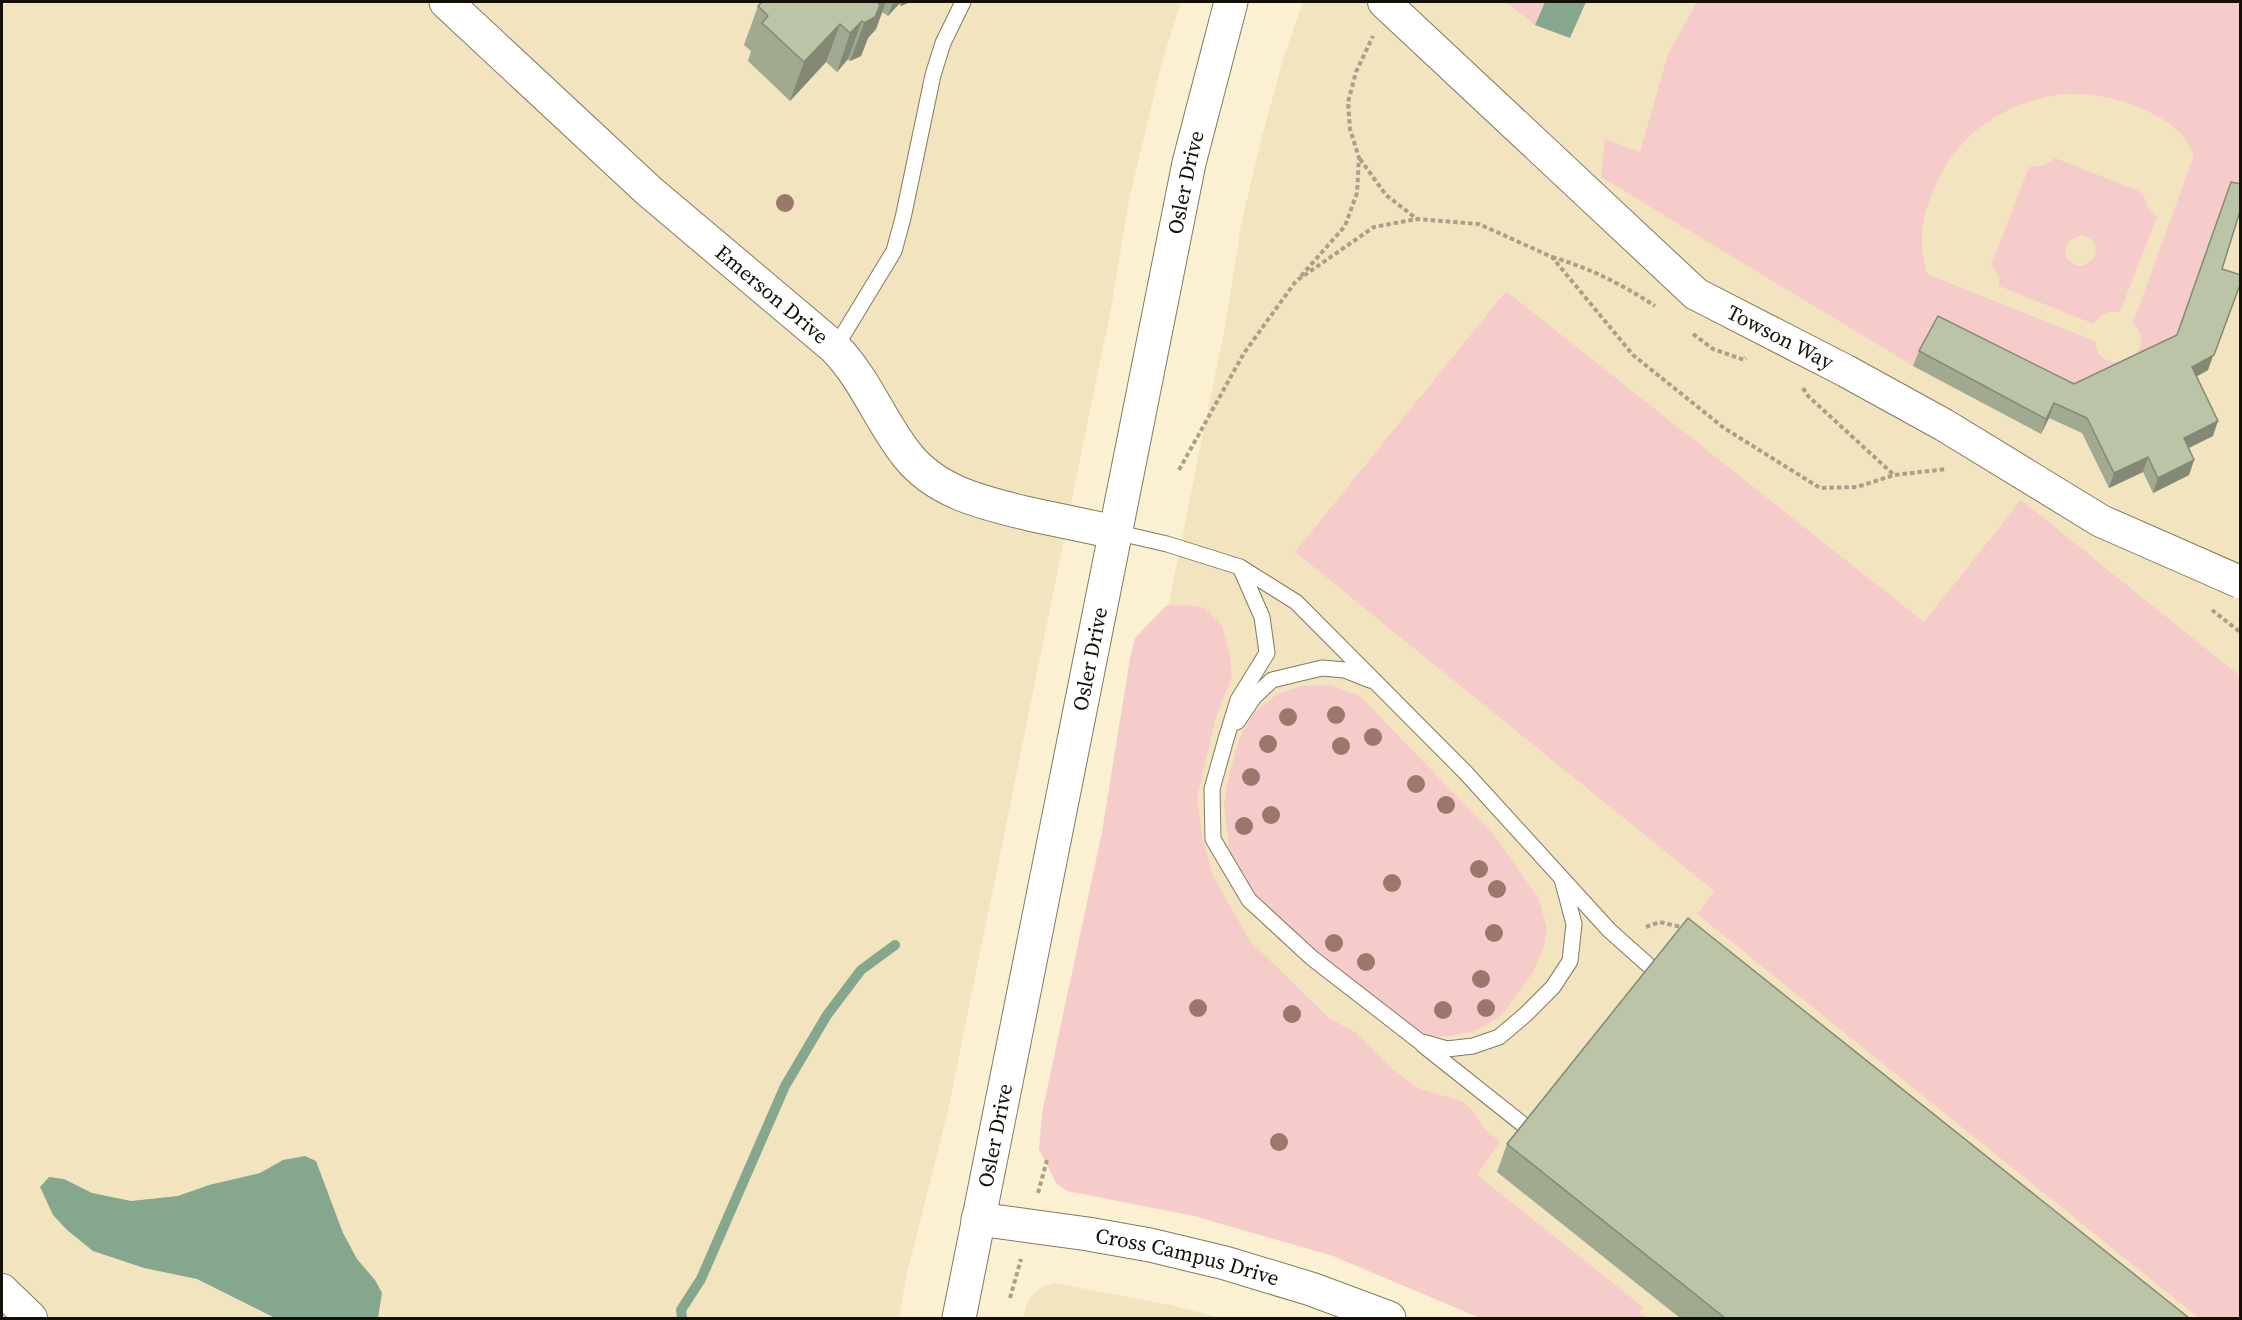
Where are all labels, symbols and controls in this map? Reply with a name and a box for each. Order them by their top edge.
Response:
street label: Osler Drive [1160,127,1211,237]
street label: Emerson Drive [709,238,835,350]
street label: Towson Way [1722,297,1839,376]
street label: Osler Drive [1065,604,1114,713]
street label: Osler Drive [970,1081,1019,1190]
street label: Cross Campus Drive [1093,1221,1283,1293]

